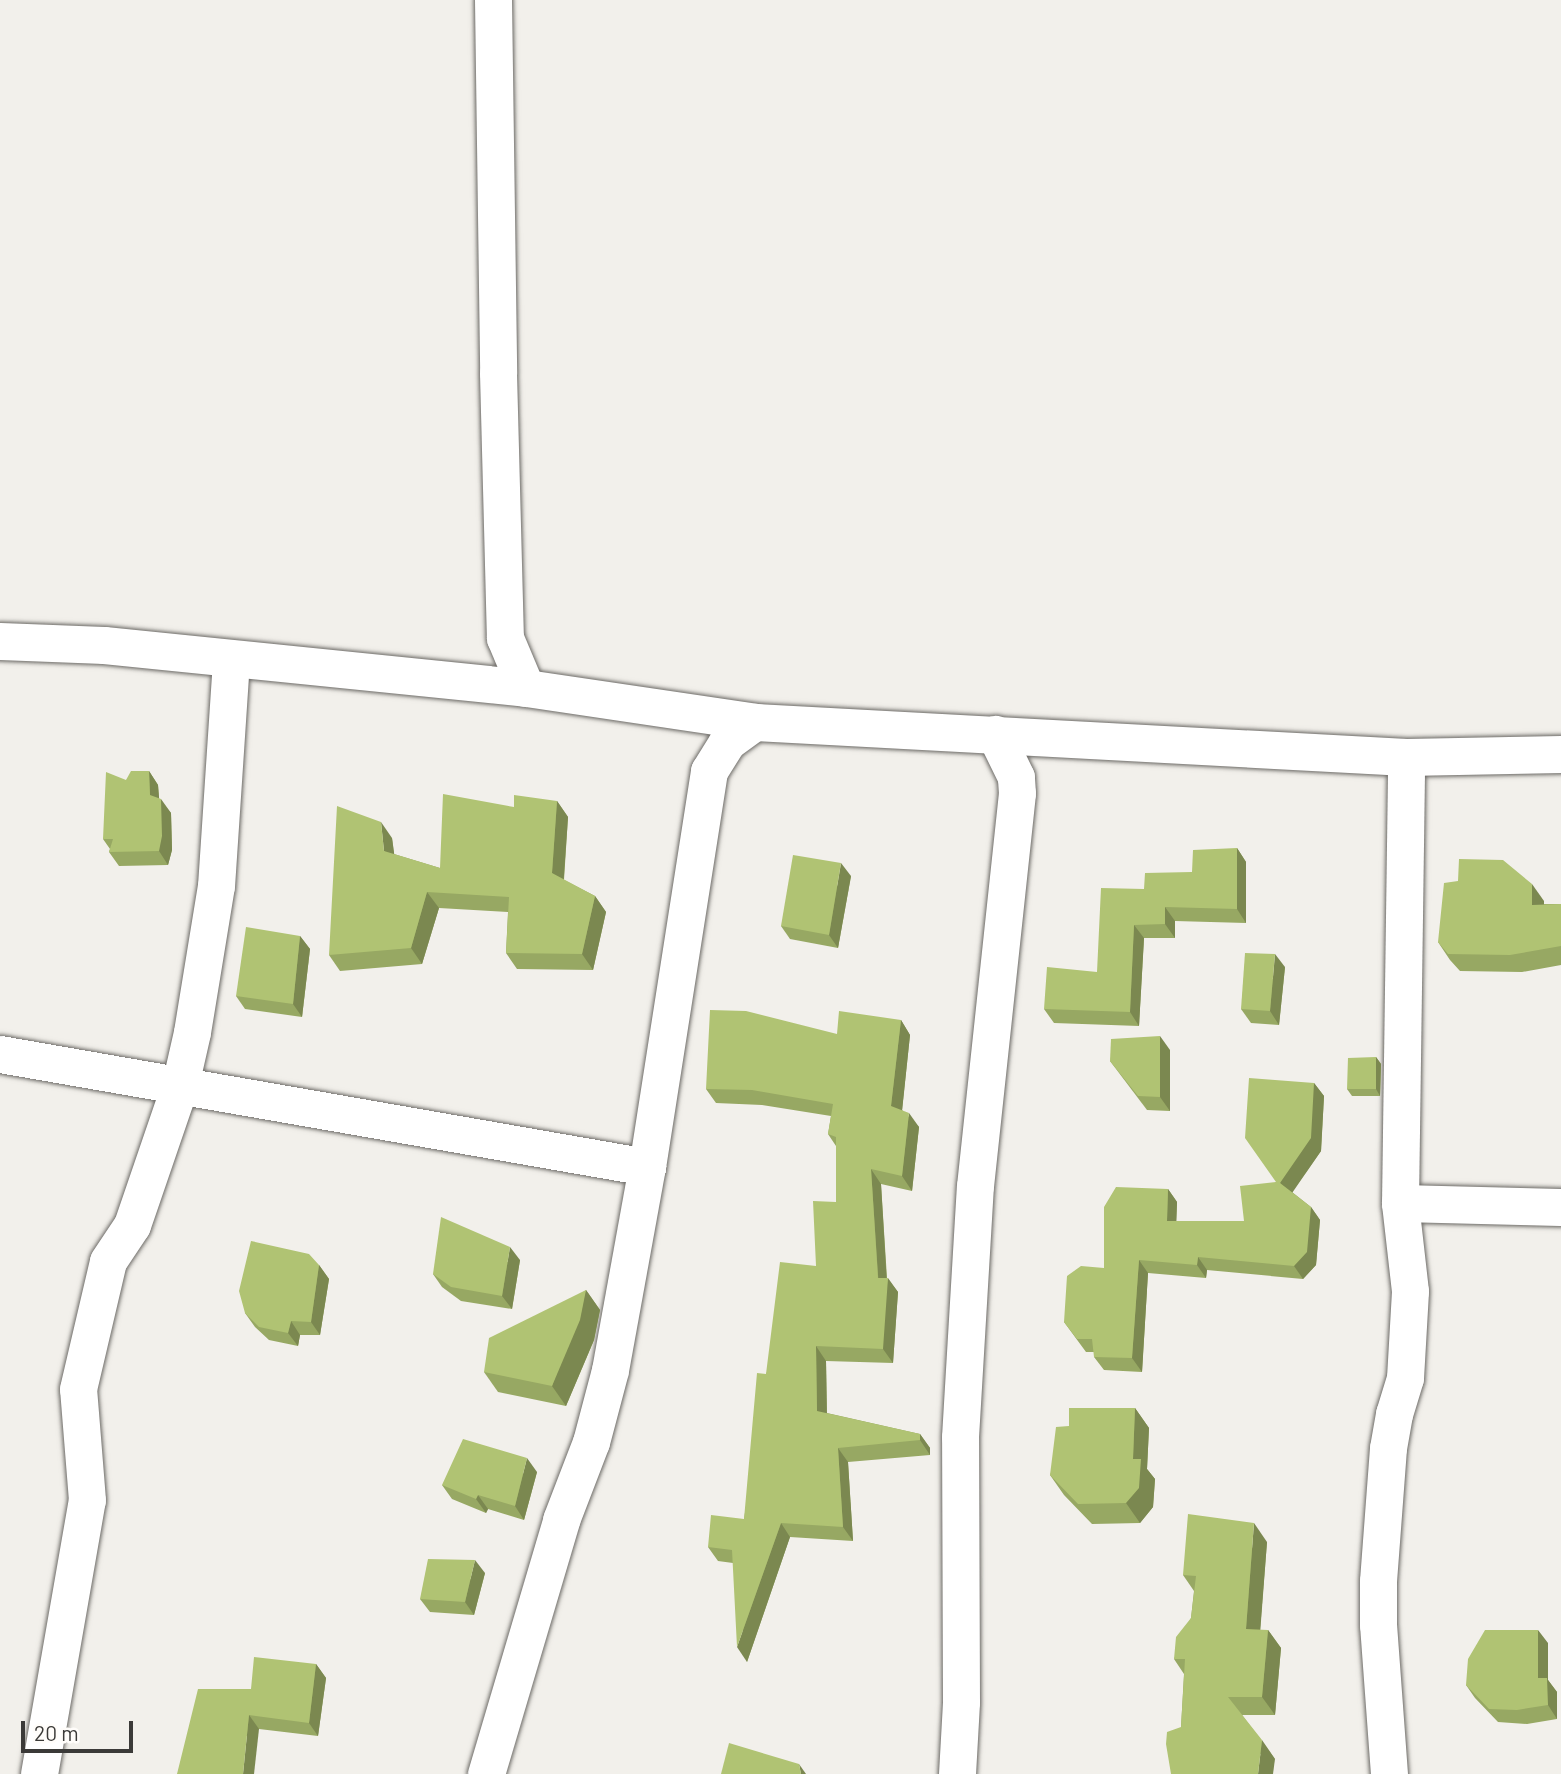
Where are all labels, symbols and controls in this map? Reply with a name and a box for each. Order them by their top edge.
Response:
scale bar [24,1708,136,1752]
text: 20 m [34,1720,79,1745]

